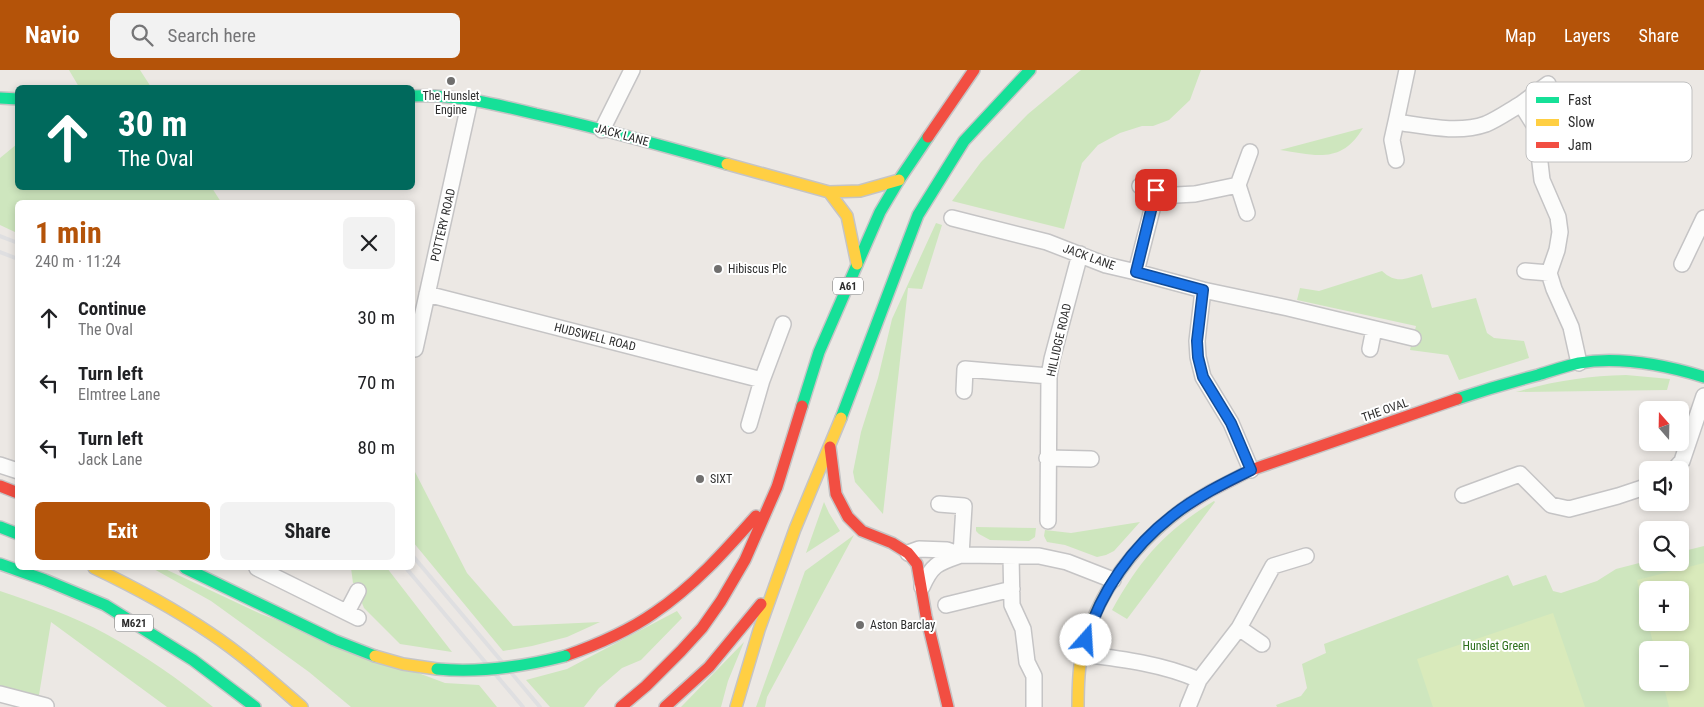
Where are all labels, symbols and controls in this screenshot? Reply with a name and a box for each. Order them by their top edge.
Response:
search box [110,13,460,58]
text: Navio [25,21,80,49]
icon: search [128,21,156,49]
text: Search here [168,24,256,47]
text: Map [1505,25,1536,46]
text: Layers [1564,25,1611,46]
text: Share [1639,25,1679,46]
marker: The Hunslet Engine [445,75,457,87]
legend [1526,82,1692,162]
place label: The Hunslet Engine [423,89,480,117]
text: Fast [1568,92,1592,108]
text: 30 m [118,104,187,145]
icon: ahead [35,105,100,170]
text: Slow [1568,114,1595,130]
street label: JACK LANE [594,121,650,149]
text: Jam [1568,137,1592,153]
text: The Oval [118,146,194,171]
pin [1135,169,1177,211]
icon: arrive [1142,176,1170,204]
street label: POTTERY ROAD [428,187,458,263]
text: 1 min [35,215,102,250]
button: close [343,217,395,269]
street label: JACK LANE [1061,241,1117,273]
text: 240 m · 11:24 [35,252,121,271]
place label: Hibiscus Plc [728,262,787,276]
marker: Hibiscus Plc [712,263,724,275]
road number: A61 [833,278,863,295]
text: Continue [78,297,146,320]
street label: HILLIDGE ROAD [1044,302,1074,378]
icon: ahead [35,304,63,332]
text: 30 m [358,306,395,329]
text: The Oval [78,320,133,339]
street label: HUDSWELL ROAD [553,320,637,354]
text: Turn left [78,362,143,385]
icon: left [35,369,63,397]
text: 70 m [358,371,395,394]
text: Elmtree Lane [78,385,160,404]
street label: THE OVAL [1360,395,1410,424]
north arrow [1639,401,1689,451]
map controls [1639,401,1689,691]
text: Turn left [78,427,143,450]
icon: left [35,434,63,462]
text: 80 m [358,436,395,459]
text: Jack Lane [78,450,142,469]
button: sound [1639,461,1689,511]
place label: SIXT [710,472,732,486]
marker: SIXT [694,473,706,485]
button: Exit [35,502,210,560]
button: Share [220,502,395,560]
button: search [1639,521,1689,571]
button: + [1639,581,1689,631]
position arrow [1059,613,1111,665]
road number: M621 [115,614,153,632]
place label: Aston Barclay [870,618,935,632]
marker: Aston Barclay [854,619,866,631]
park label: Hunslet Green [1463,639,1530,653]
button: − [1639,641,1689,691]

